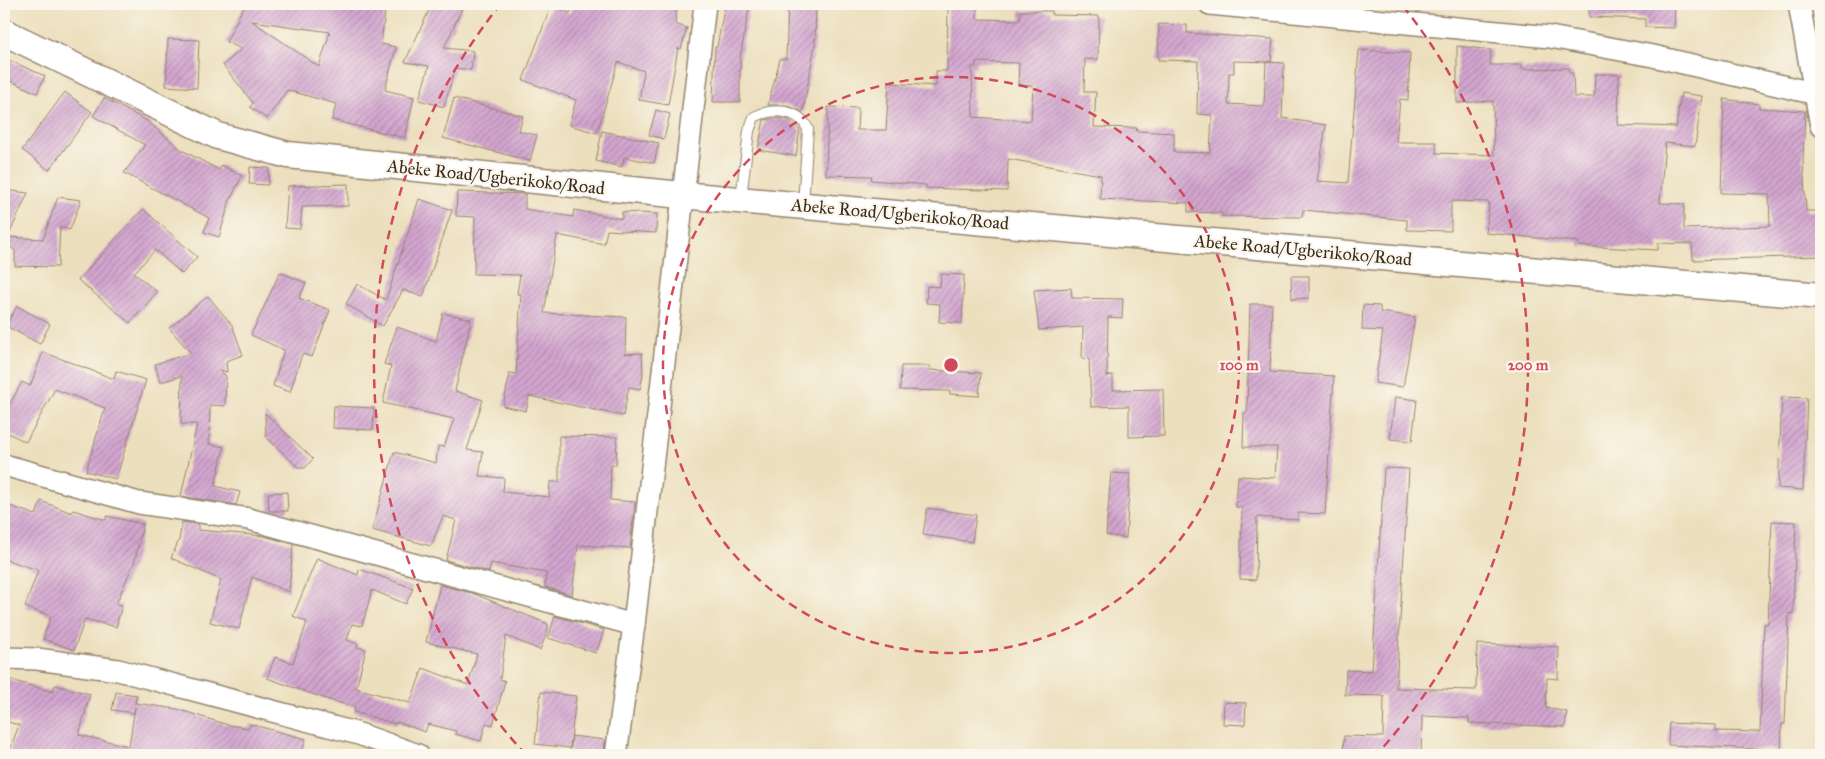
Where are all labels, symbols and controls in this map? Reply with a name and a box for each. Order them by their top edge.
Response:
street label: Abeke Road/Ugberikoko/Road [385,155,606,200]
street label: Abeke Road/Ugberikoko/Road [789,193,1010,235]
street label: Abeke Road/Ugberikoko/Road [1192,229,1413,271]
centre of rings [942,356,960,374]
text: 100 m [1219,356,1259,374]
text: 200 m [1508,356,1549,374]

